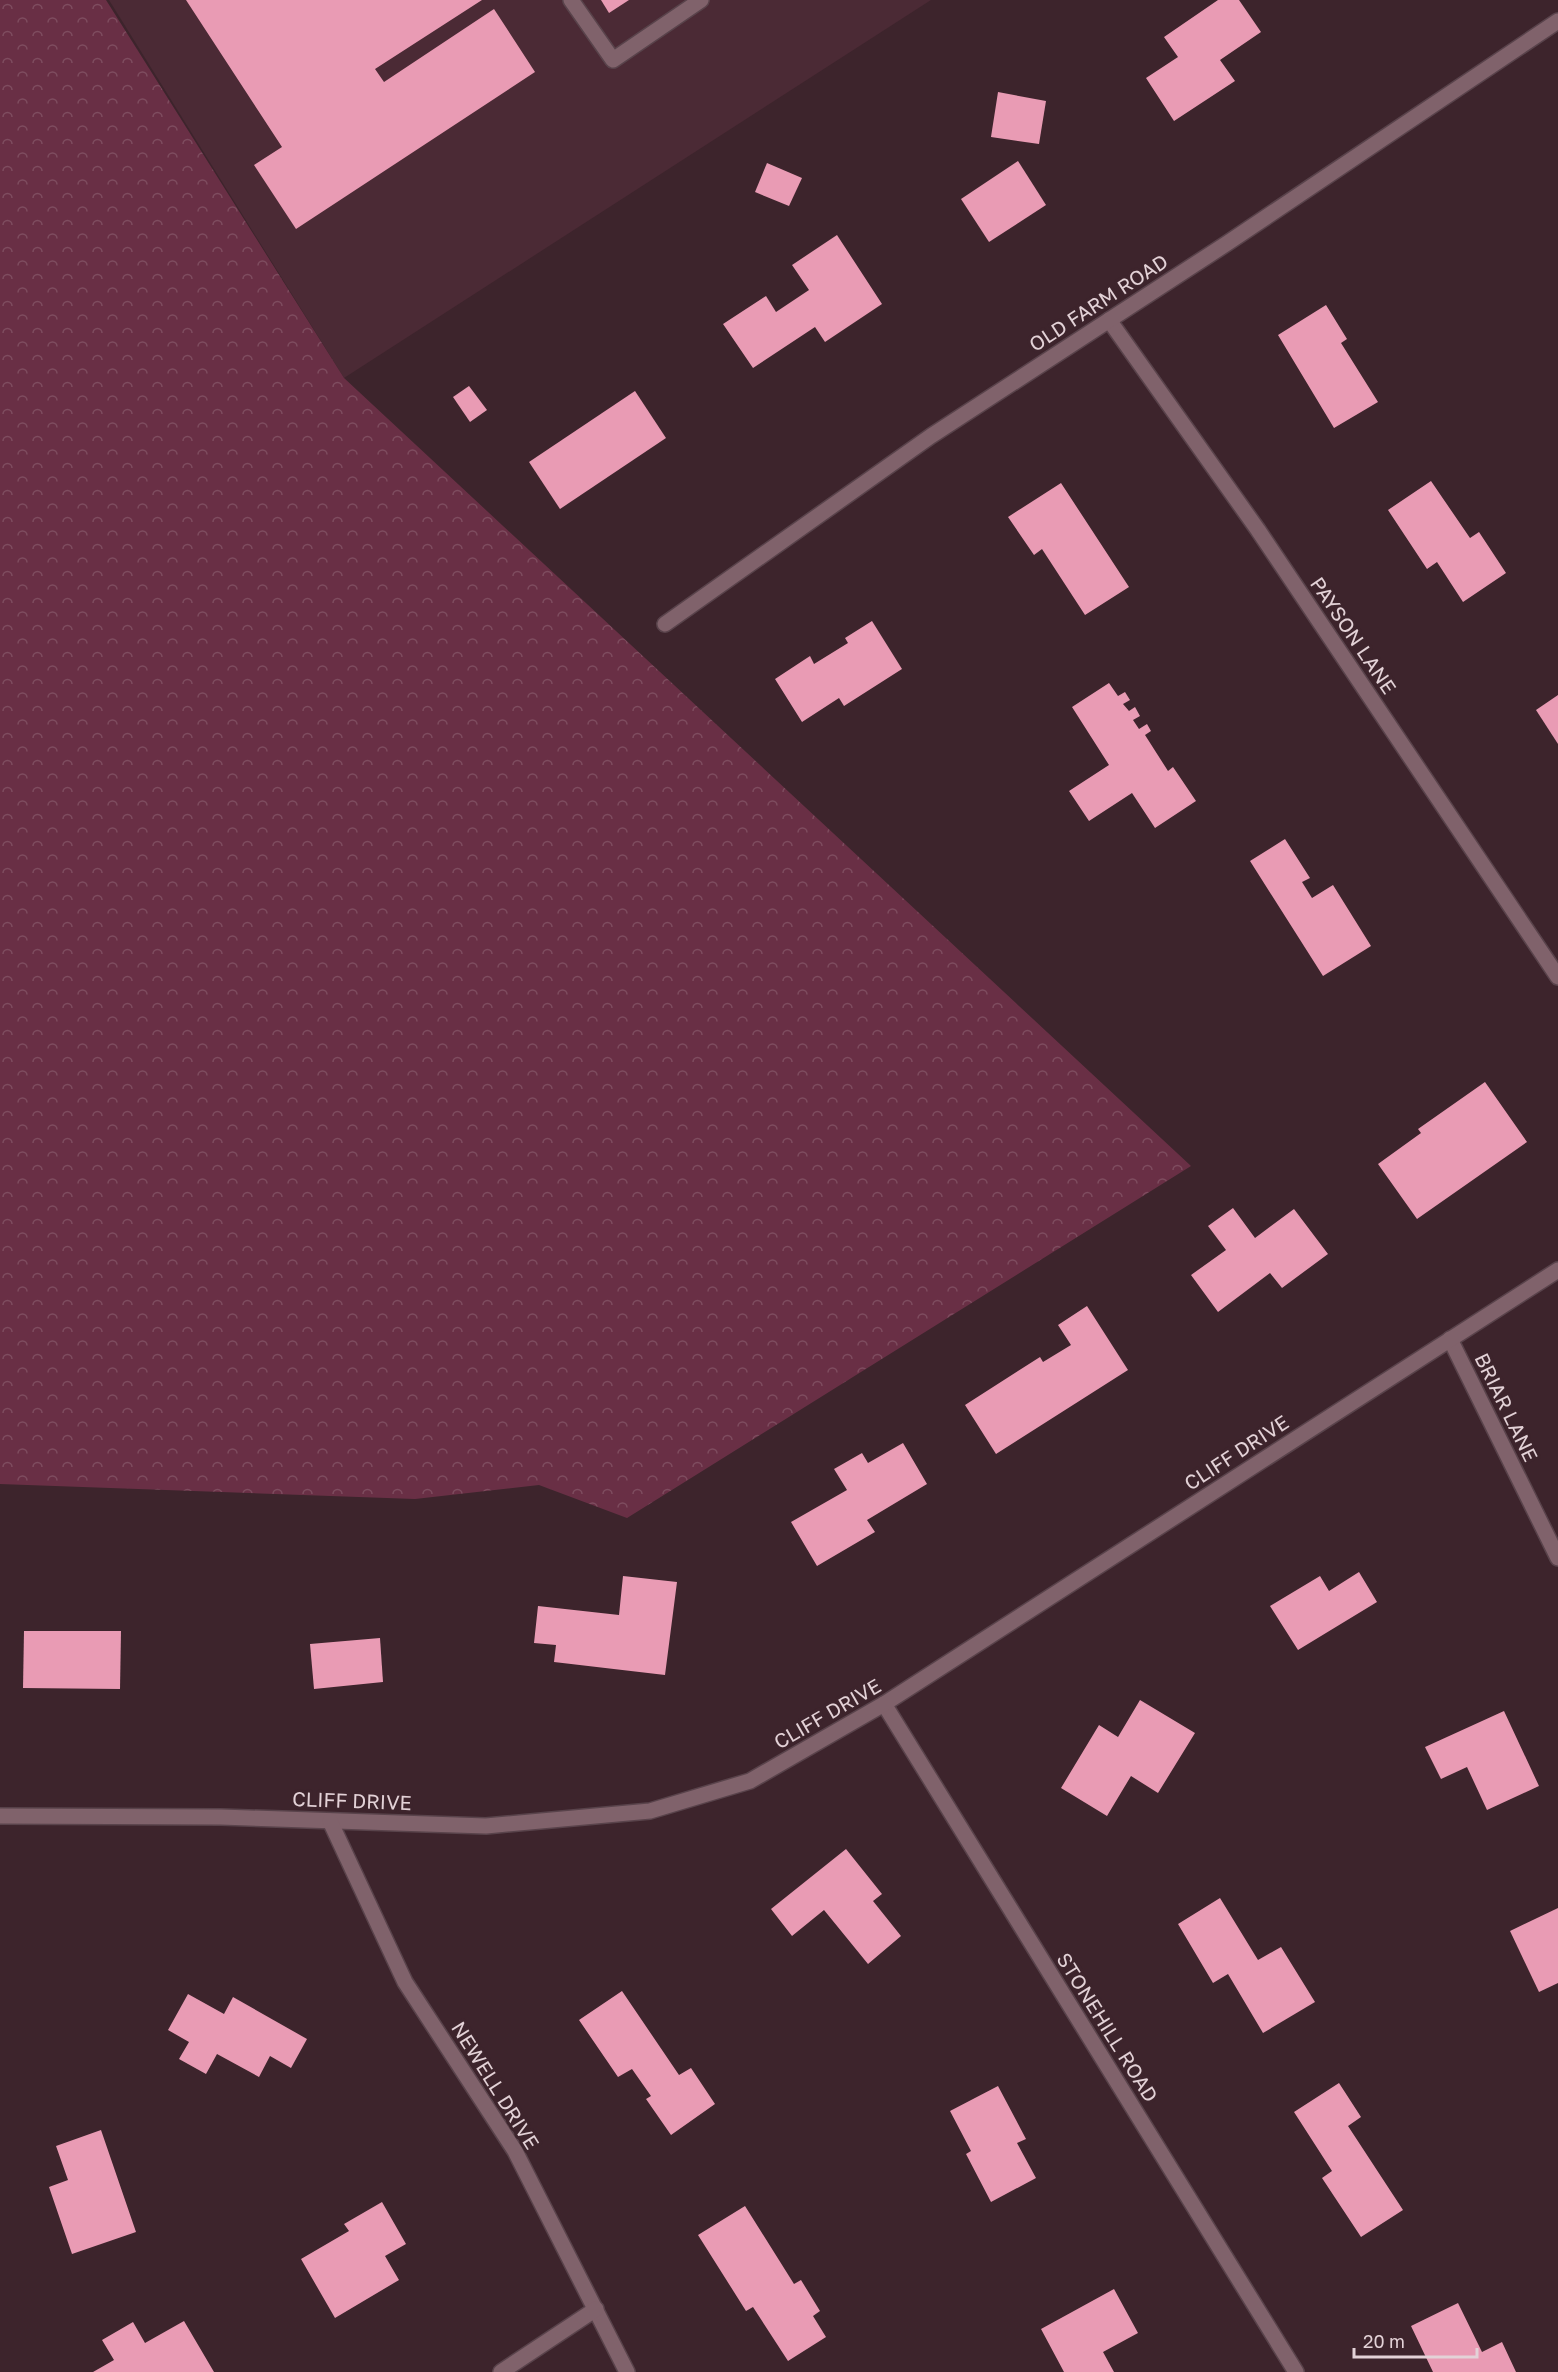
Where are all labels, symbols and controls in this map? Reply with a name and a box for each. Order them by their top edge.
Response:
street label: OLD FARM ROAD [1024,248,1172,356]
street label: PAYSON LANE [1306,572,1402,698]
street label: BRIAR LANE [1470,1349,1544,1465]
street label: CLIFF DRIVE [1179,1409,1293,1495]
street label: CLIFF DRIVE [769,1673,885,1753]
street label: CLIFF DRIVE [292,1786,412,1814]
street label: STONEHILL ROAD [1052,1948,1164,2106]
street label: NEWELL DRIVE [447,2017,545,2153]
scale bar [1354,2321,1477,2359]
text: 20 m [1363,2330,1405,2352]

